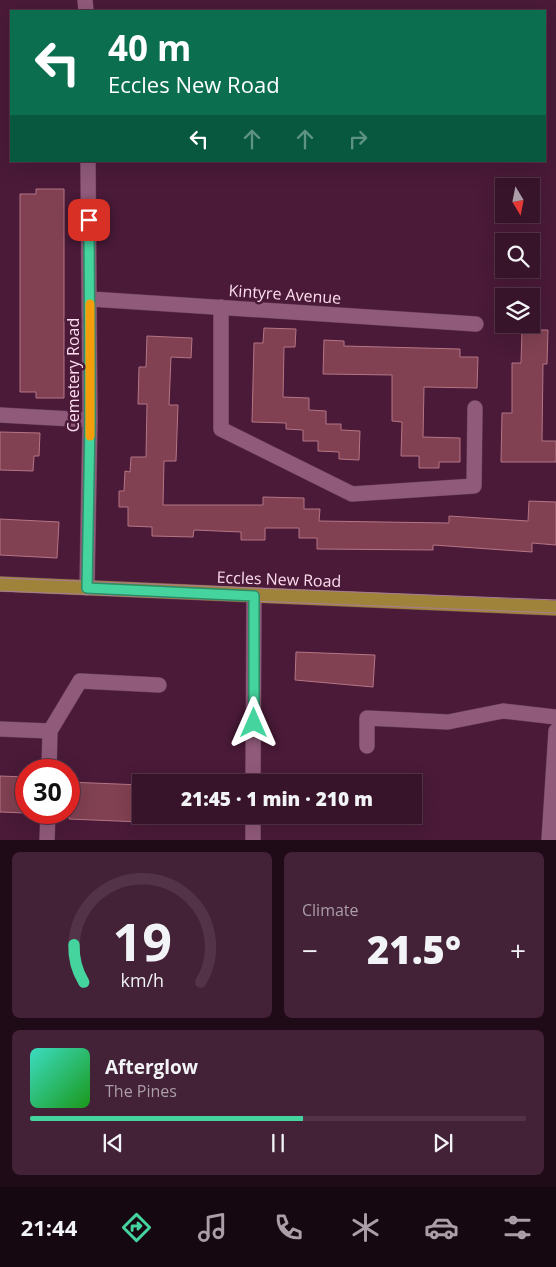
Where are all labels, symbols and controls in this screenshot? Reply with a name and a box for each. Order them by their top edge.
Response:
text: 40 m [108,24,191,71]
icon: left [25,30,90,95]
text: Eccles New Road [108,69,280,99]
icon: left [185,125,213,153]
icon: ahead [238,125,266,153]
icon: ahead [291,125,319,153]
icon: right [344,125,372,153]
north arrow [495,178,540,222]
map controls [495,178,540,333]
pin [68,199,110,241]
icon: arrive [75,206,103,234]
button: search [495,233,540,278]
street label: Kintyre Avenue [228,279,342,309]
button: layers [495,288,540,333]
street label: Cemetery Road [62,318,84,432]
street label: Eccles New Road [216,566,342,592]
position arrow [227,696,279,748]
speed limit sign: 30 [15,759,80,824]
text: 21:45 · 1 min · 210 m [181,786,373,812]
text: Climate [302,899,359,921]
text: 19 [112,905,172,976]
text: 21.5° [367,923,461,975]
text: − [302,931,318,969]
text: + [510,931,526,969]
text: km/h [120,968,164,992]
text: Afterglow [105,1054,198,1080]
text: The Pines [105,1080,177,1102]
icon: previous [99,1129,127,1157]
icon: pause [264,1129,292,1157]
icon: next [429,1129,457,1157]
icon: directions [119,1210,154,1245]
icon: music [195,1210,230,1245]
icon: phone [271,1210,306,1245]
icon: climate [348,1210,383,1245]
icon: car [424,1210,459,1245]
icon: filters [500,1210,535,1245]
text: 21:44 [21,1212,77,1242]

